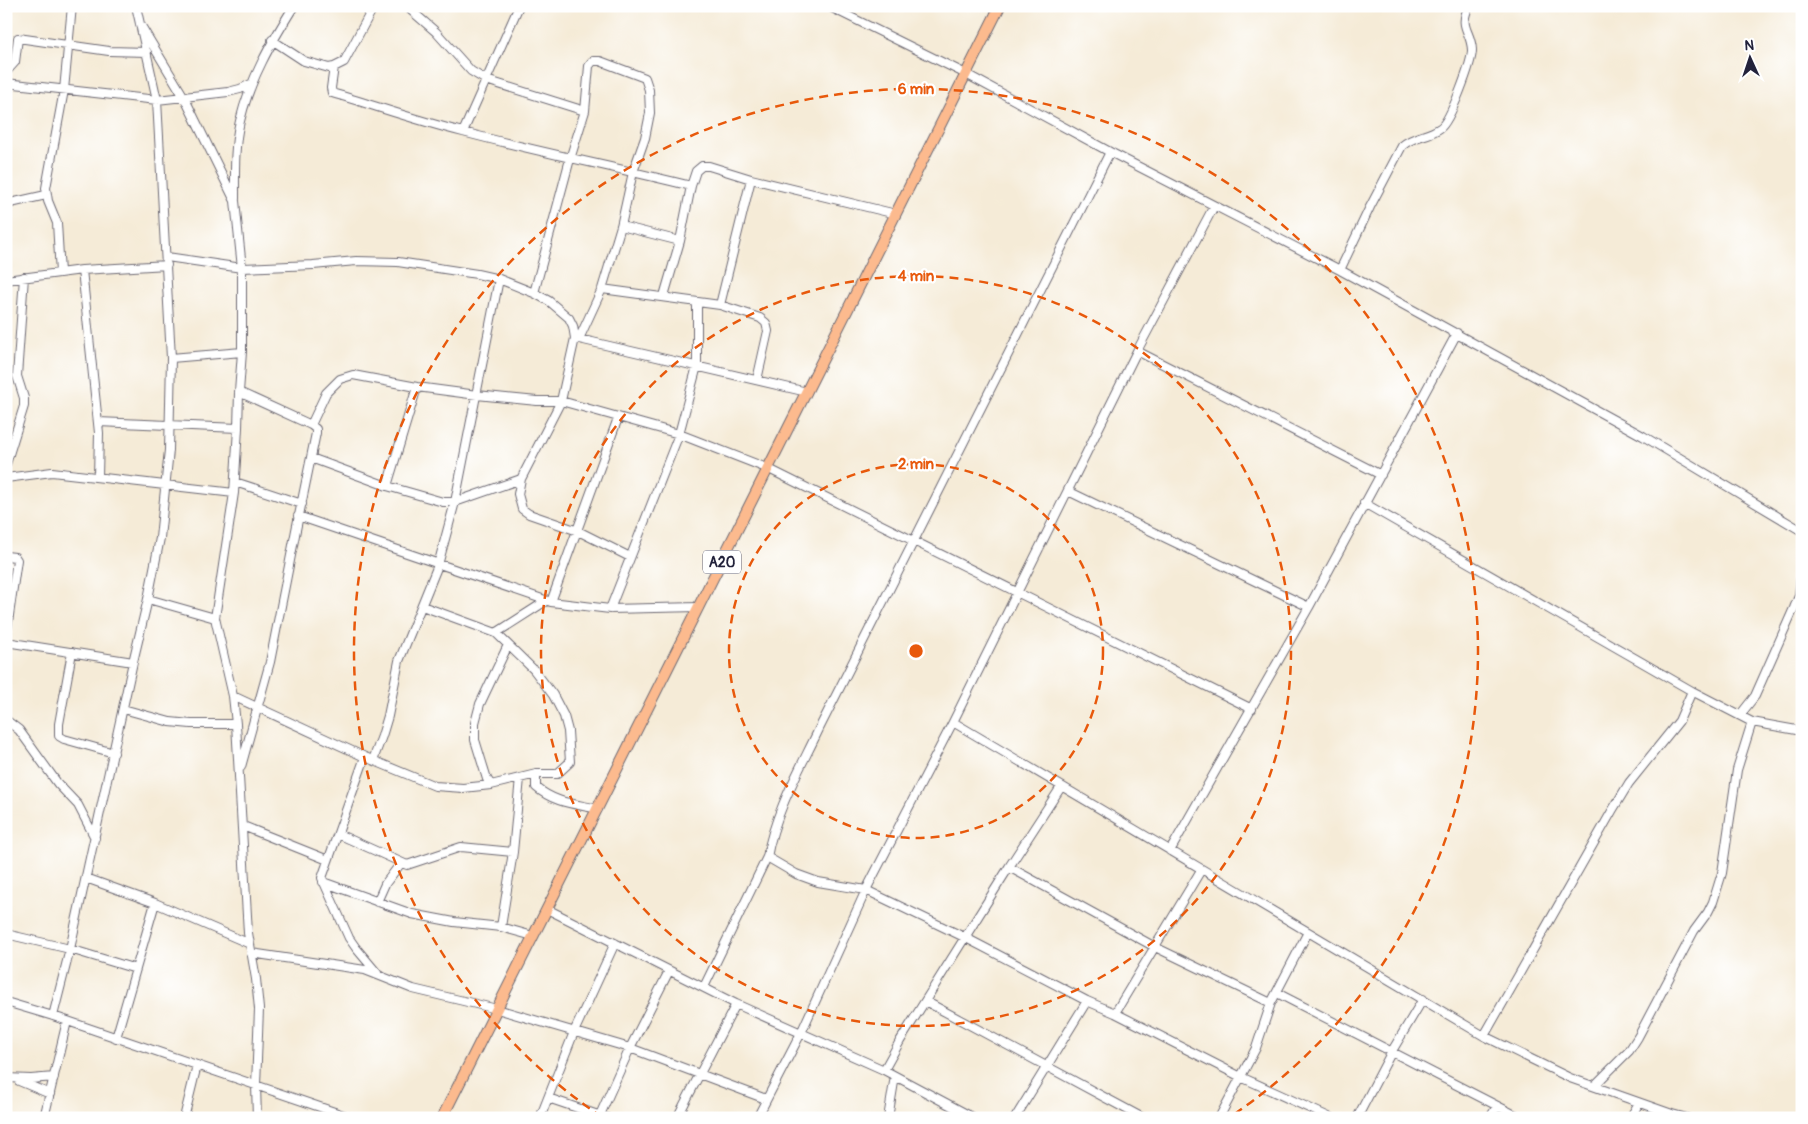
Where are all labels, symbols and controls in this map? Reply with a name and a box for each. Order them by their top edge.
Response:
north arrow [1726,32,1776,82]
text: N [1744,37,1755,54]
text: 6 min [898,80,935,99]
text: 4 min [898,267,935,286]
text: 2 min [898,455,934,474]
road number: A20 [703,550,741,574]
centre of rings [907,642,925,660]

